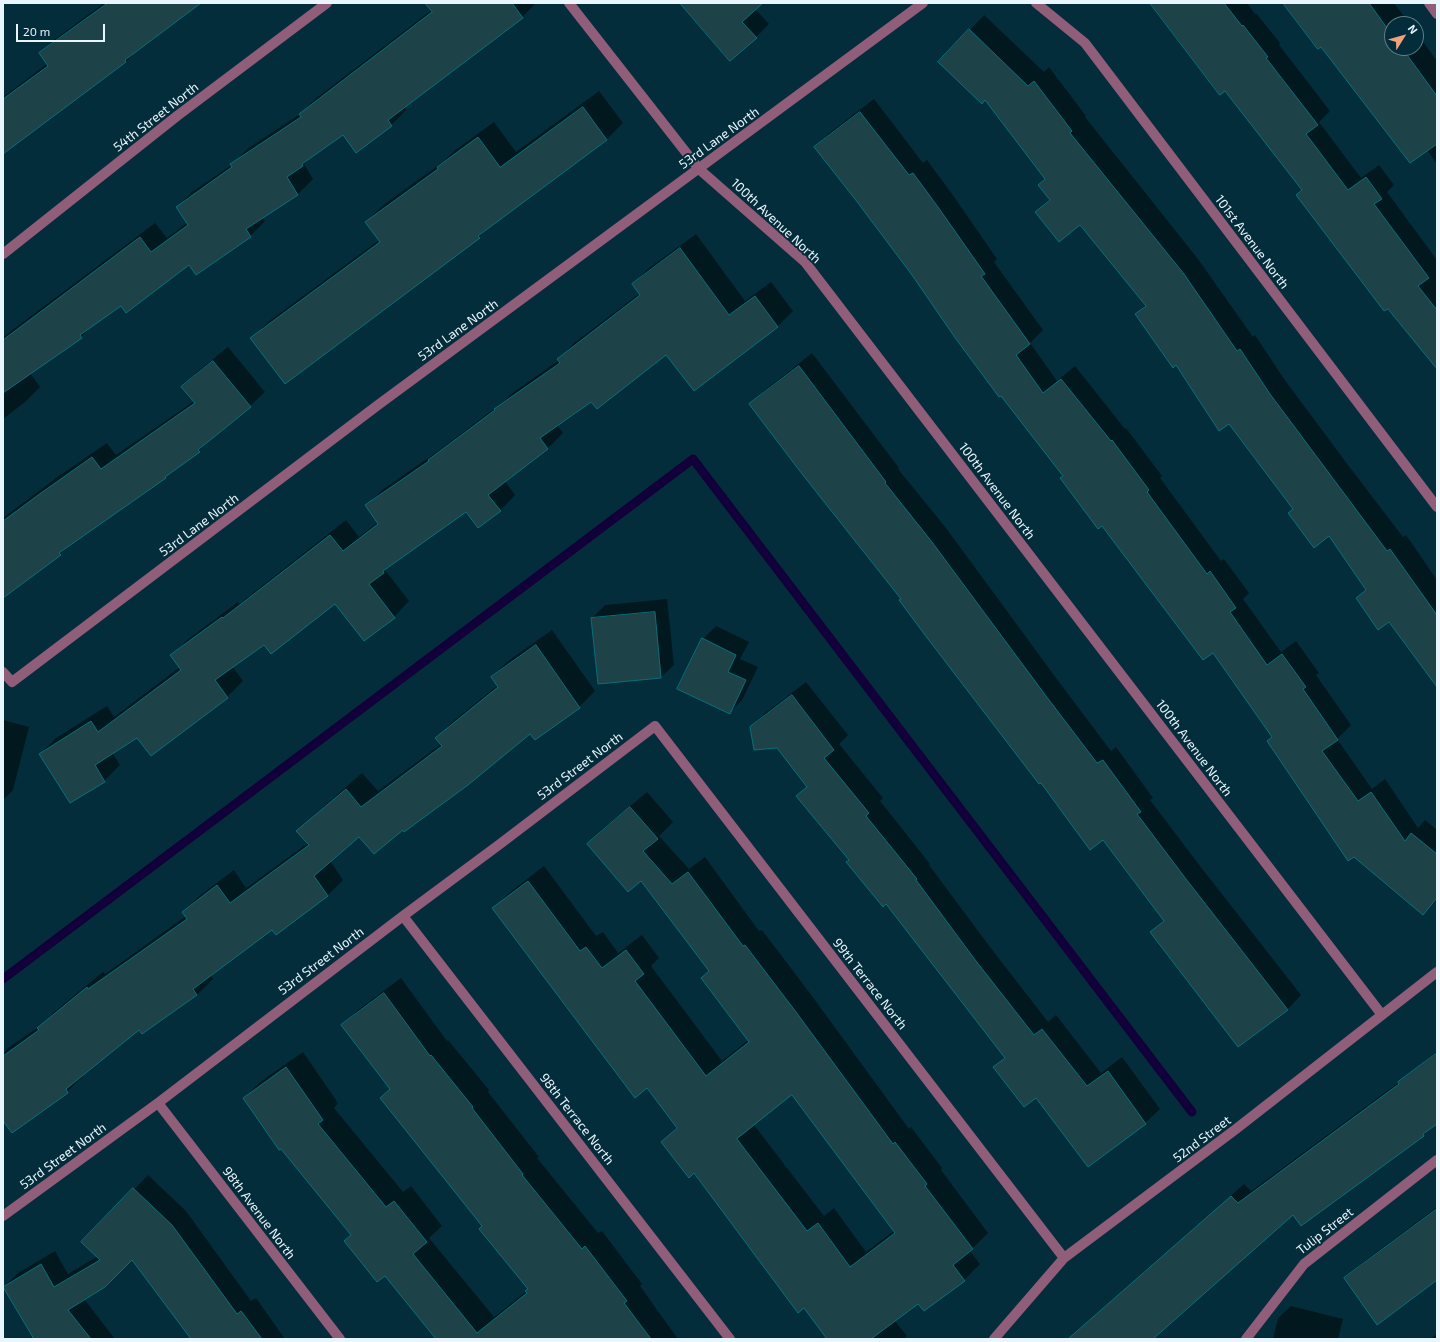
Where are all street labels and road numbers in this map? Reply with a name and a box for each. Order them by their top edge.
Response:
street label: 54th Street North [110,79,202,155]
street label: 53rd Lane North [676,104,762,172]
street label: 100th Avenue North [728,175,824,267]
street label: 101st Avenue North [1212,192,1292,292]
street label: 53rd Lane North [415,296,501,364]
street label: 100th Avenue North [956,440,1038,542]
street label: 53rd Lane North [156,490,242,560]
street label: 100th Avenue North [1153,697,1235,799]
street label: 53rd Street North [534,729,626,803]
street label: 53rd Street North [275,924,367,998]
street label: 99th Terrace North [830,935,910,1033]
street label: 98th Terrace North [536,1070,618,1168]
street label: 52nd Street [1170,1112,1234,1166]
street label: 53rd Street North [17,1119,109,1193]
street label: 98th Avenue North [219,1164,299,1262]
street label: Tulip Street [1294,1204,1356,1258]

